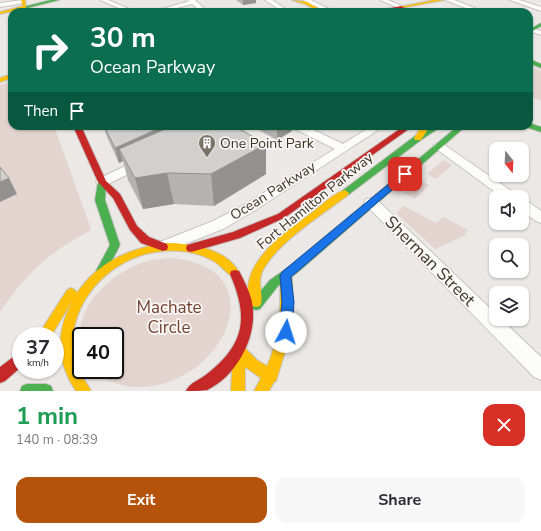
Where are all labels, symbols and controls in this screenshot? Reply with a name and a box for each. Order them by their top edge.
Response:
text: 30 m [90,19,156,57]
icon: right [24,24,76,76]
text: Ocean Parkway [90,55,215,79]
icon: arrive [66,100,88,122]
text: Then [24,101,58,121]
building icon: One Point Park [197,133,217,158]
place label: One Point Park [220,134,315,153]
north arrow [489,142,529,182]
map controls [489,142,529,326]
street label: Fort Hamilton Parkway [253,148,378,254]
street label: Ocean Parkway [227,157,320,225]
pin [388,157,422,191]
icon: arrive [394,163,416,185]
button: sound [489,190,529,230]
street label: Sherman Street [380,211,481,312]
button: search [489,238,529,278]
button: layers [489,286,529,326]
park label: Machate Circle [137,296,202,339]
position arrow [265,311,307,353]
speed limit sign: 40 [72,327,124,379]
text: 37 [26,334,50,361]
text: km/h [27,356,49,370]
text: 1 min [16,400,78,432]
button: close [483,404,525,446]
text: 140 m · 08:39 [16,431,98,449]
button: Exit [16,477,267,523]
button: Share [275,477,525,523]

